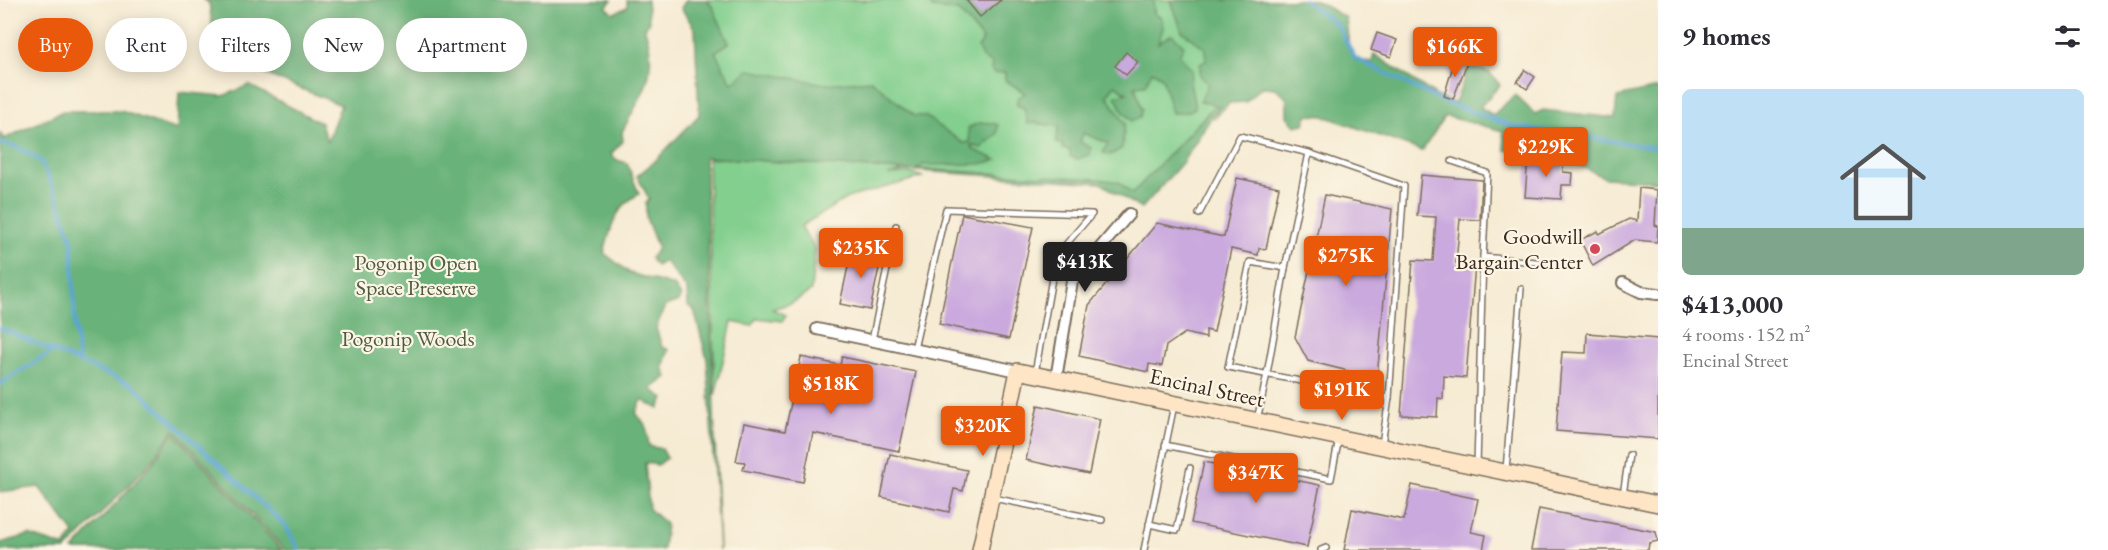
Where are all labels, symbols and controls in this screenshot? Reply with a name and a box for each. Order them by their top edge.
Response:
chip: Buy [18,18,93,72]
chip: Rent [105,18,187,72]
chip: Filters [199,18,291,72]
chip: New [303,18,384,72]
chip: Apartment [396,18,527,72]
text: 9 homes [1682,19,1771,53]
icon: filters [2051,20,2084,53]
pin: $166K [1413,27,1497,78]
text: $166K [1427,33,1483,59]
pin: $229K [1504,127,1588,178]
icon: home [1829,128,1937,236]
text: $229K [1518,133,1574,159]
place label: Goodwill Bargain Center [1456,222,1584,276]
pin: $235K [819,228,903,279]
text: $235K [833,234,889,260]
pin: $275K [1304,236,1388,287]
pin: $413K [1043,242,1127,293]
text: $275K [1318,242,1374,268]
marker: Goodwill Bargain Center [1588,242,1602,256]
park label: Pogonip Open Space Preserve [354,248,478,302]
text: $413K [1057,248,1113,274]
text: $413,000 [1682,287,1783,321]
text: 4 rooms · 152 m² [1682,321,1810,347]
park label: Pogonip Woods [341,324,475,353]
text: Encinal Street [1682,347,1788,373]
street label: Encinal Street [1147,361,1267,414]
pin: $518K [789,364,873,415]
text: $518K [803,370,859,396]
pin: $191K [1300,370,1384,421]
text: $191K [1314,376,1370,402]
pin: $320K [941,406,1025,457]
text: $320K [955,412,1011,438]
pin: $347K [1214,453,1298,504]
text: $347K [1228,459,1284,485]

